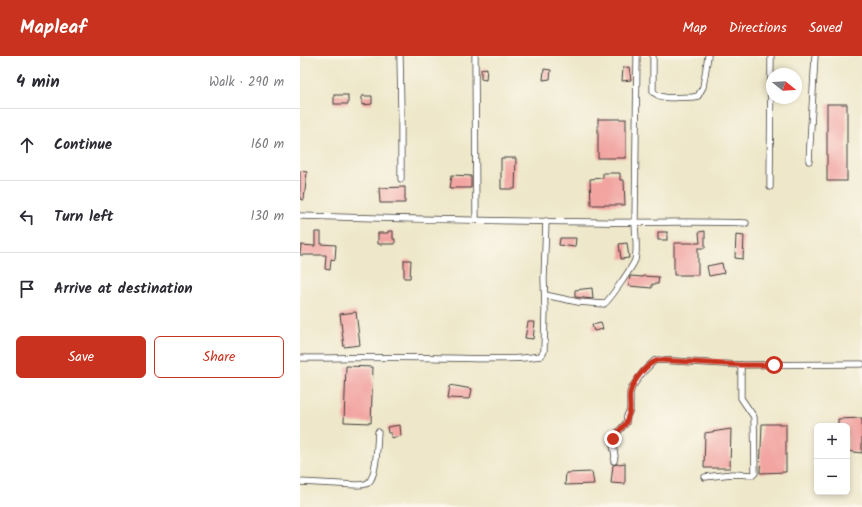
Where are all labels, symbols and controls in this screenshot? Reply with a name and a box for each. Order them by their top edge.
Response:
text: Mapleaf [20,13,87,43]
text: Map [682,17,707,39]
text: Directions [729,17,787,39]
text: Saved [809,17,842,39]
north arrow [766,68,802,104]
text: 4 min [16,69,60,96]
text: Walk · 290 m [209,72,284,93]
text: Continue [54,133,112,157]
icon: ahead [16,134,38,156]
text: 160 m [251,134,284,155]
text: Turn left [54,205,114,229]
icon: left [16,206,38,228]
text: 130 m [250,206,284,227]
text: Arrive at destination [54,277,193,301]
icon: arrive [16,278,38,300]
button: Save [16,336,146,378]
button: Share [154,336,284,378]
route start [765,356,783,374]
map controls [814,423,850,495]
button: + [814,423,850,459]
route end [604,430,622,448]
button: − [814,459,850,495]

